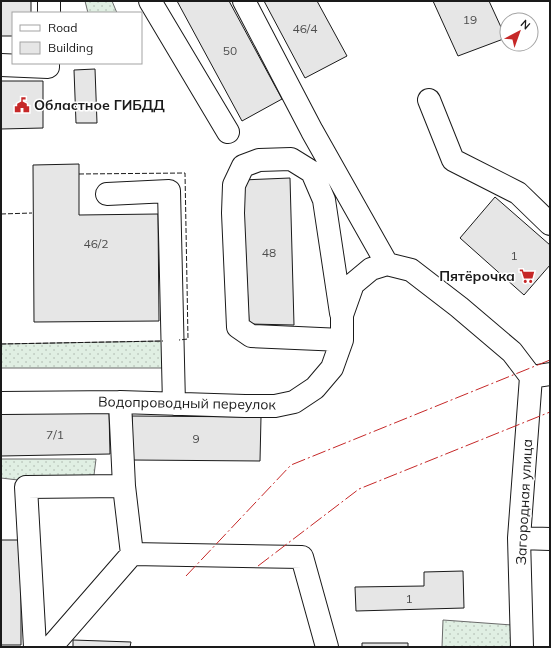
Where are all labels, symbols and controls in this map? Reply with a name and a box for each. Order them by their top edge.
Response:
legend [12,12,142,64]
house number: 19 [463,12,477,27]
north arrow [499,12,539,52]
text: N [518,16,533,32]
text: Road [48,20,77,35]
house number: 46/4 [292,21,318,36]
text: Building [48,40,93,55]
house number: 50 [223,43,237,58]
public building icon: Областное ГИБДД [13,96,31,114]
place label: Областное ГИБДД [34,96,165,114]
house number: 46/2 [83,236,109,251]
house number: 48 [262,245,276,260]
house number: 1 [510,248,518,263]
place label: Пятёрочка [439,267,515,285]
supermarket icon: Пятёрочка [518,267,536,285]
street label: Водопроводный переулок [98,392,277,414]
house number: 7/1 [46,427,64,442]
house number: 9 [192,431,200,446]
street label: Загородная улица [512,438,536,566]
house number: 1 [405,591,413,606]

